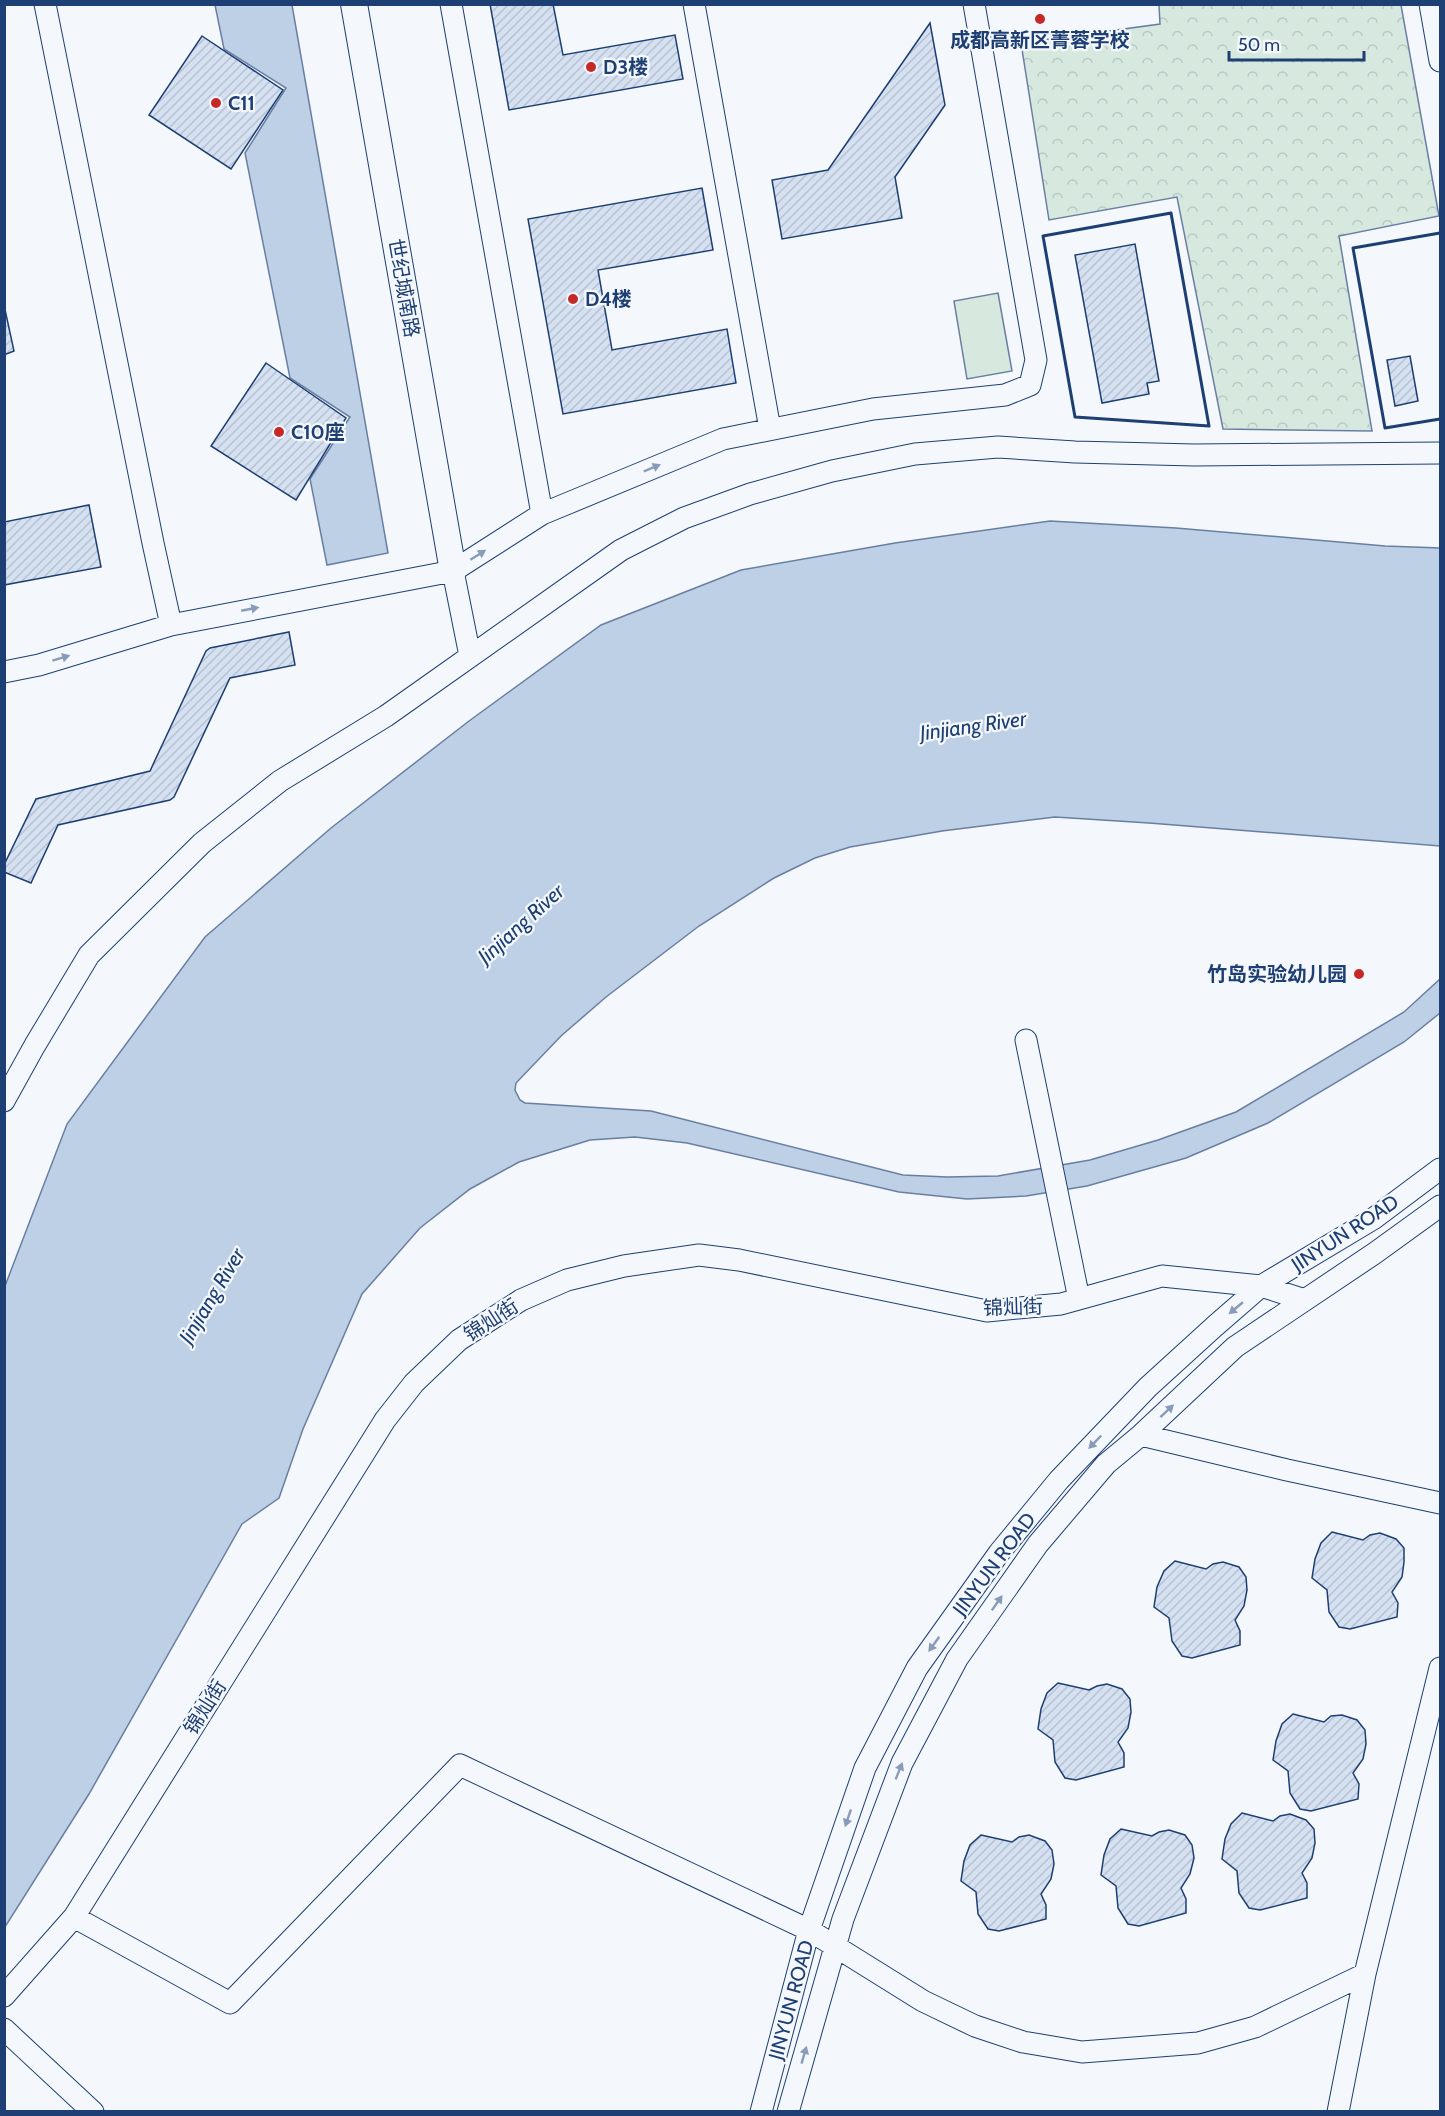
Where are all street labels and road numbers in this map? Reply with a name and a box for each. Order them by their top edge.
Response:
street label: 世纪城南路 [383,237,425,339]
street label: JINYUN ROAD [1286,1190,1403,1277]
street label: 锦灿街 [459,1294,523,1346]
street label: 锦灿街 [983,1294,1043,1320]
street label: JINYUN ROAD [947,1508,1041,1621]
street label: 锦灿街 [179,1675,231,1739]
street label: JINYUN ROAD [763,1938,818,2063]

